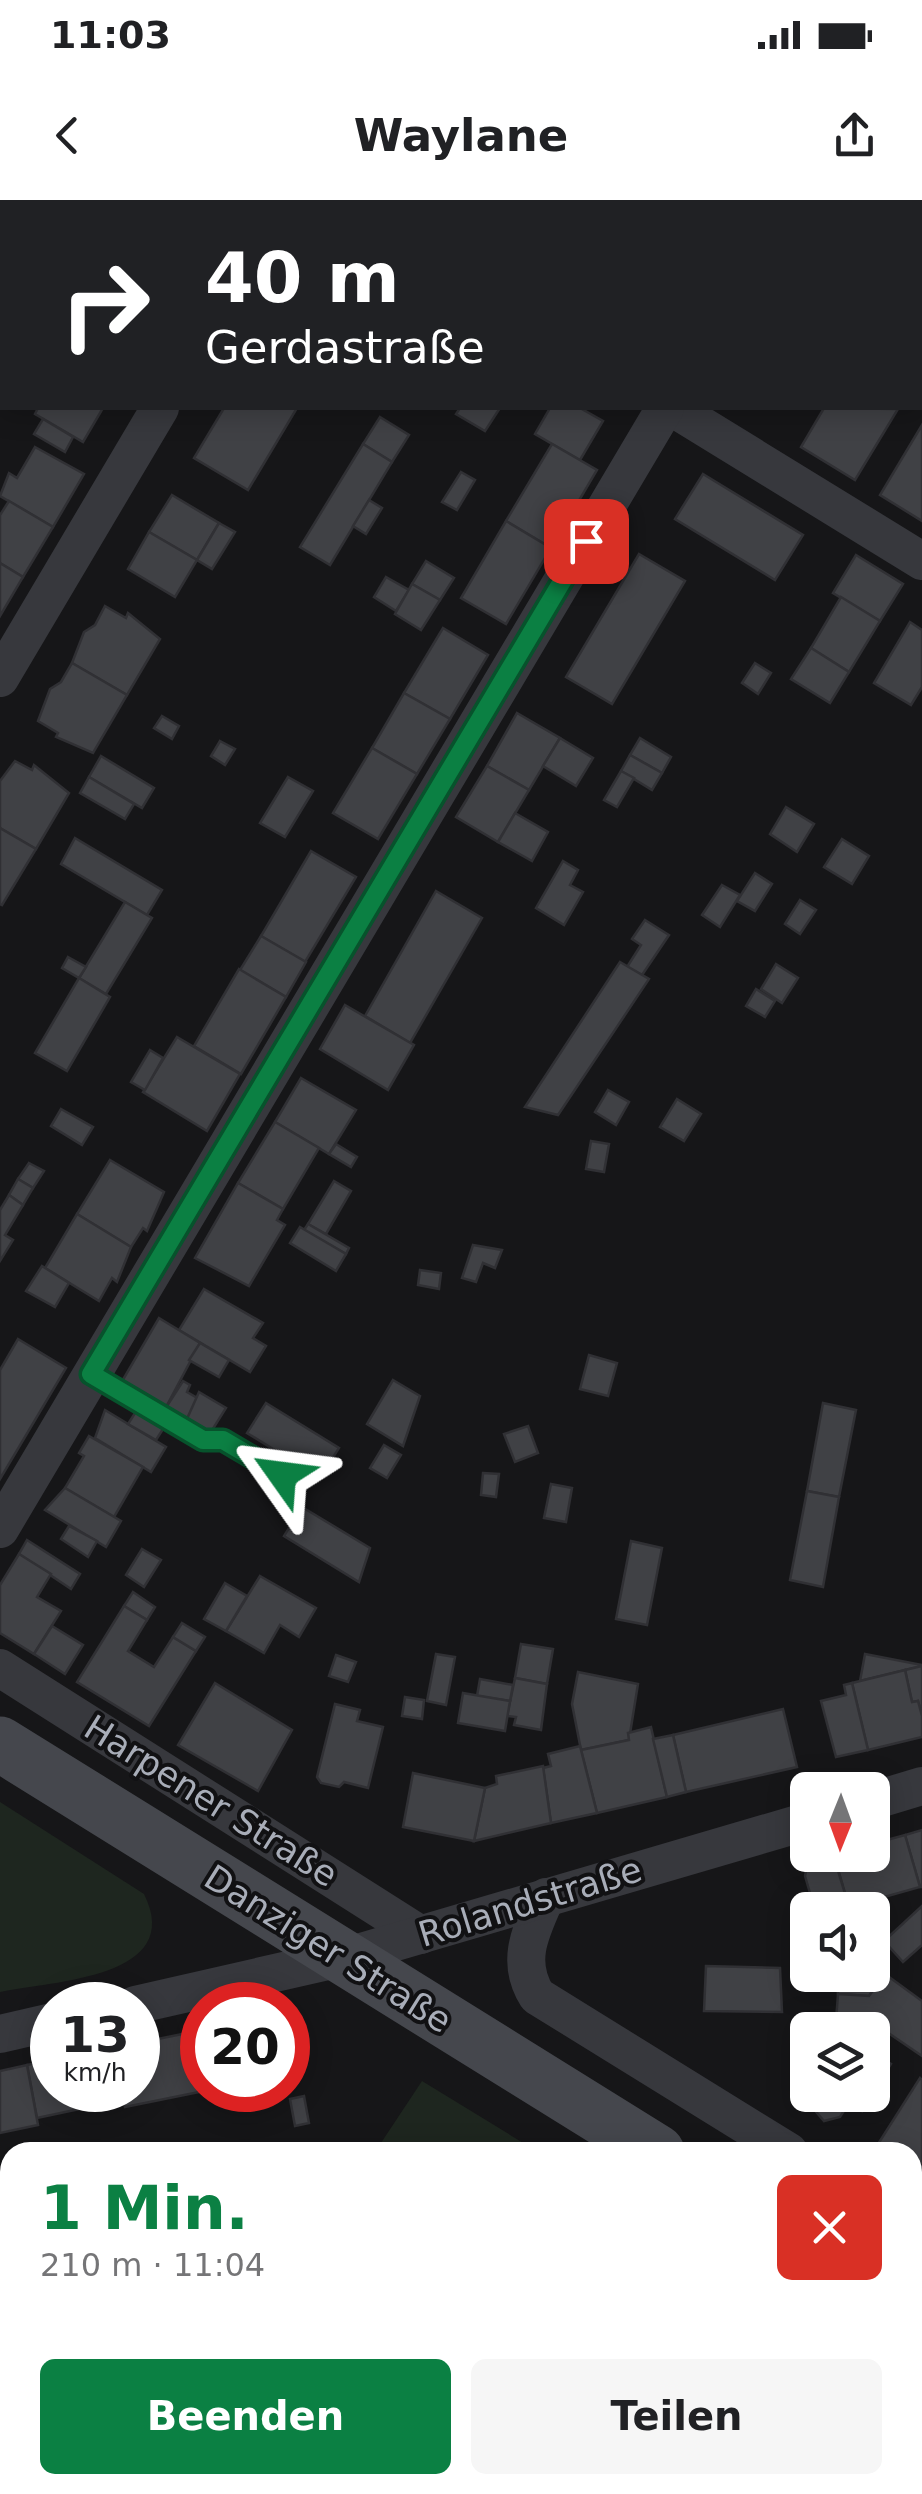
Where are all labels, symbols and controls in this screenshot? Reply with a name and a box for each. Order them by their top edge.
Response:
text: 11:03 [50,13,171,57]
icon: back [40,108,95,163]
icon: share [827,108,882,163]
text: Waylane [354,109,568,162]
text: 40 m [205,237,400,319]
icon: right [40,240,170,370]
text: Gerdastraße [205,321,485,374]
pin [544,499,629,584]
icon: arrive [559,514,614,569]
position arrow [230,1423,334,1527]
street label: Harpener Straße [77,1707,345,1895]
north arrow [790,1772,890,1872]
map controls [790,1772,890,2112]
street label: Rolandstraße [414,1849,646,1955]
street label: Danziger Straße [197,1857,459,2041]
button: sound [790,1892,890,1992]
speed limit sign: 20 [180,1982,310,2112]
text: 13 [60,2006,130,2064]
button: layers [790,2012,890,2112]
text: km/h [63,2058,127,2087]
text: 1 Min. [40,2173,248,2243]
button: close [777,2175,882,2280]
text: 210 m · 11:04 [40,2246,265,2284]
button: Beenden [40,2359,451,2474]
button: Teilen [471,2359,882,2474]

